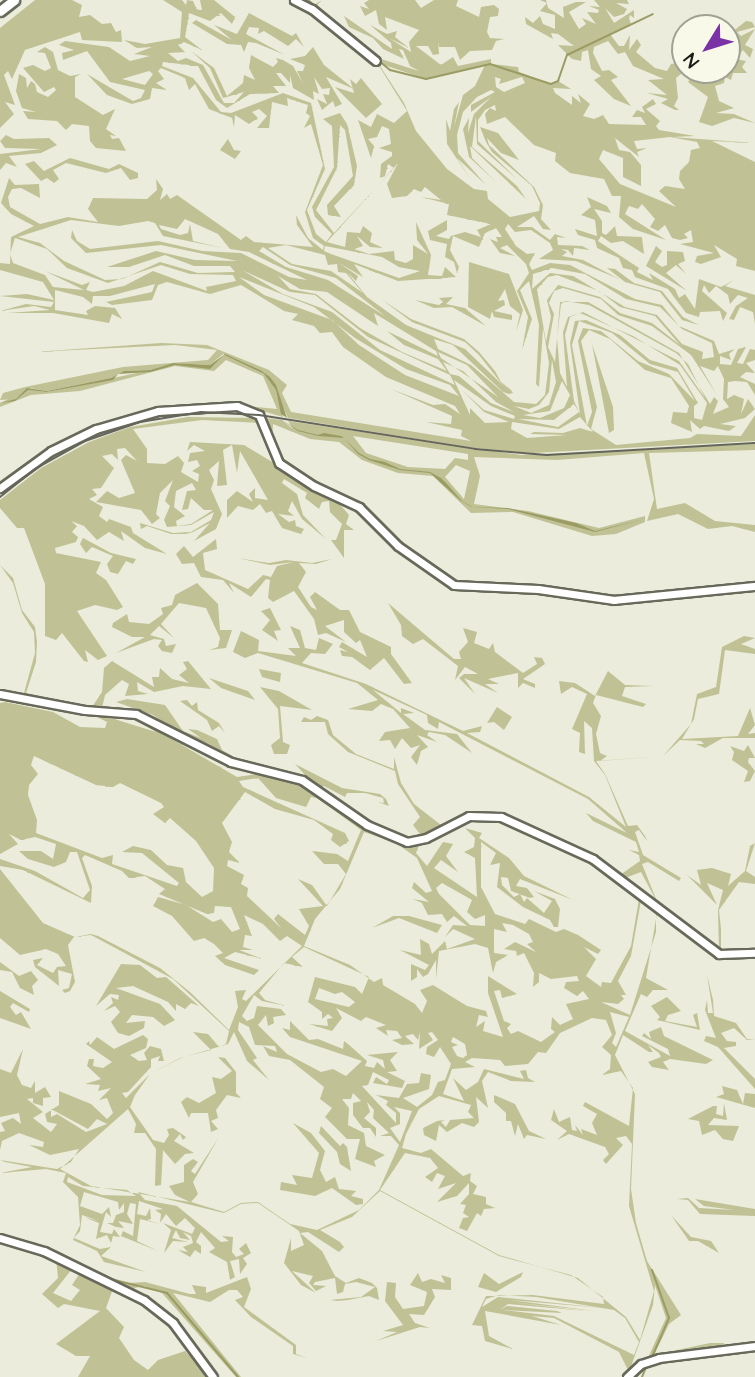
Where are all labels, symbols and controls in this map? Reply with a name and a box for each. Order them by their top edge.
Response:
north arrow [671,14,741,84]
text: N [677,48,705,74]

